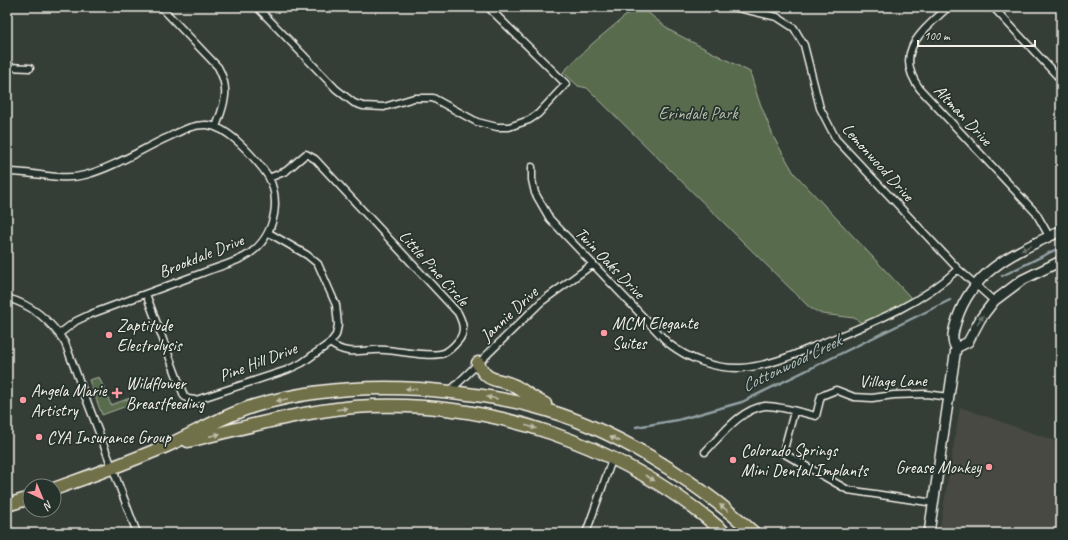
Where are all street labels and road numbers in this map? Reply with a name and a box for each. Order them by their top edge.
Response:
street label: Altman Drive [929,80,998,151]
street label: Lemonwood Drive [837,119,920,206]
street label: Twin Oaks Drive [571,223,650,304]
street label: Little Pine Circle [394,226,475,311]
street label: Brookdale Drive [156,229,248,283]
street label: Jannie Drive [475,281,543,347]
street label: Pine Hill Drive [216,337,301,386]
street label: Village Lane [859,370,928,392]

